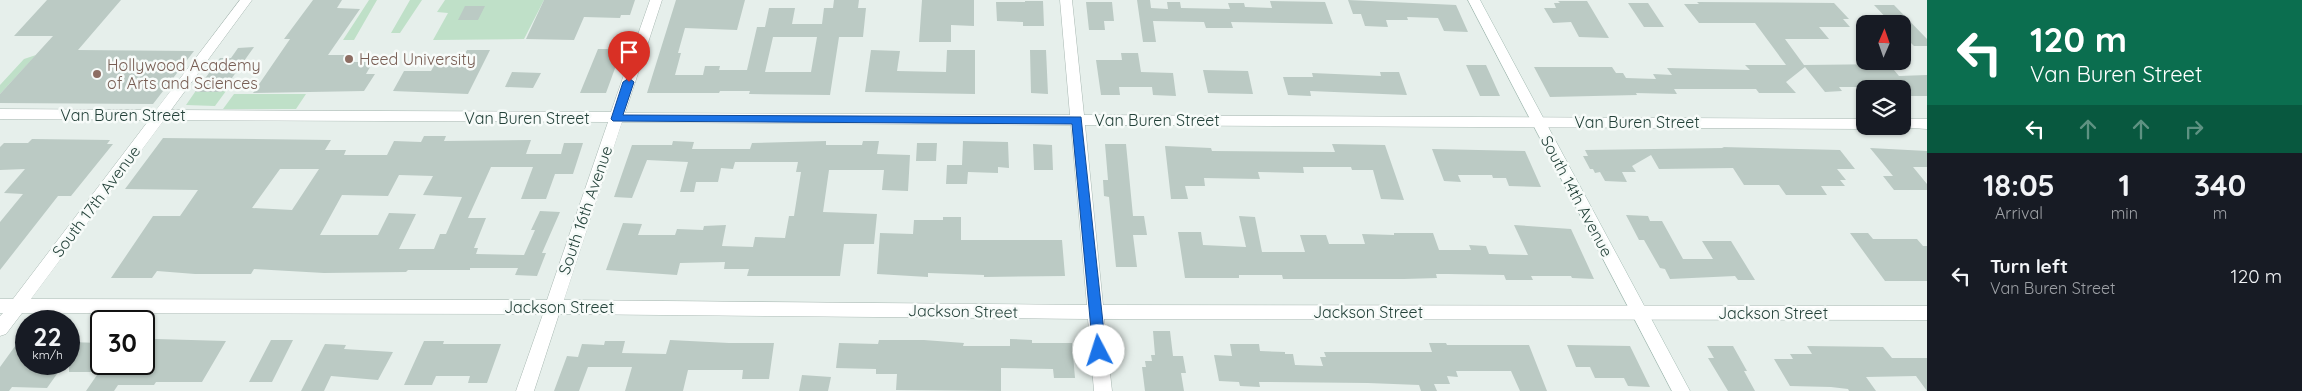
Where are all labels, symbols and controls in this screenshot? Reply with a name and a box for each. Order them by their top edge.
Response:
north arrow [1856,15,1911,70]
map controls [1856,15,1911,135]
text: 120 m [2030,17,2127,61]
icon: left [1947,20,2012,85]
pin [608,31,650,82]
icon: arrive [615,38,643,66]
place label: Heed University [359,49,476,69]
marker: Heed University [343,53,355,65]
place label: Hollywood Academy of Arts and Sciences [107,55,261,93]
text: Van Buren Street [2030,60,2203,88]
marker: Hollywood Academy of Arts and Sciences [91,68,103,80]
button: layers [1856,80,1911,135]
street label: Van Buren Street [60,105,186,125]
street label: Van Buren Street [464,108,590,128]
street label: Van Buren Street [1094,110,1220,130]
street label: Van Buren Street [1574,112,1700,132]
icon: left [2021,115,2049,143]
icon: ahead [2074,115,2102,143]
icon: ahead [2127,115,2155,143]
icon: right [2180,115,2208,143]
street label: South 14th Avenue [1537,132,1617,260]
street label: South 17th Avenue [48,141,144,261]
street label: South 16th Avenue [554,143,616,277]
text: 18:05 [1983,166,2055,204]
text: 1 [2119,166,2130,204]
text: 340 [2194,166,2246,204]
text: Arrival [1995,203,2043,223]
text: min [2111,203,2138,223]
text: m [2213,203,2227,223]
text: Turn left [1990,254,2068,278]
icon: left [1947,262,1975,290]
text: 120 m [2231,264,2282,288]
text: Van Buren Street [1990,278,2115,298]
street label: Jackson Street [504,297,614,317]
street label: Jackson Street [908,300,1018,322]
street label: Jackson Street [1313,302,1423,322]
street label: Jackson Street [1718,303,1828,323]
speed limit sign: 30 [90,310,155,375]
text: 22 [33,321,62,352]
position arrow [1072,324,1124,376]
text: km/h [32,347,63,362]

